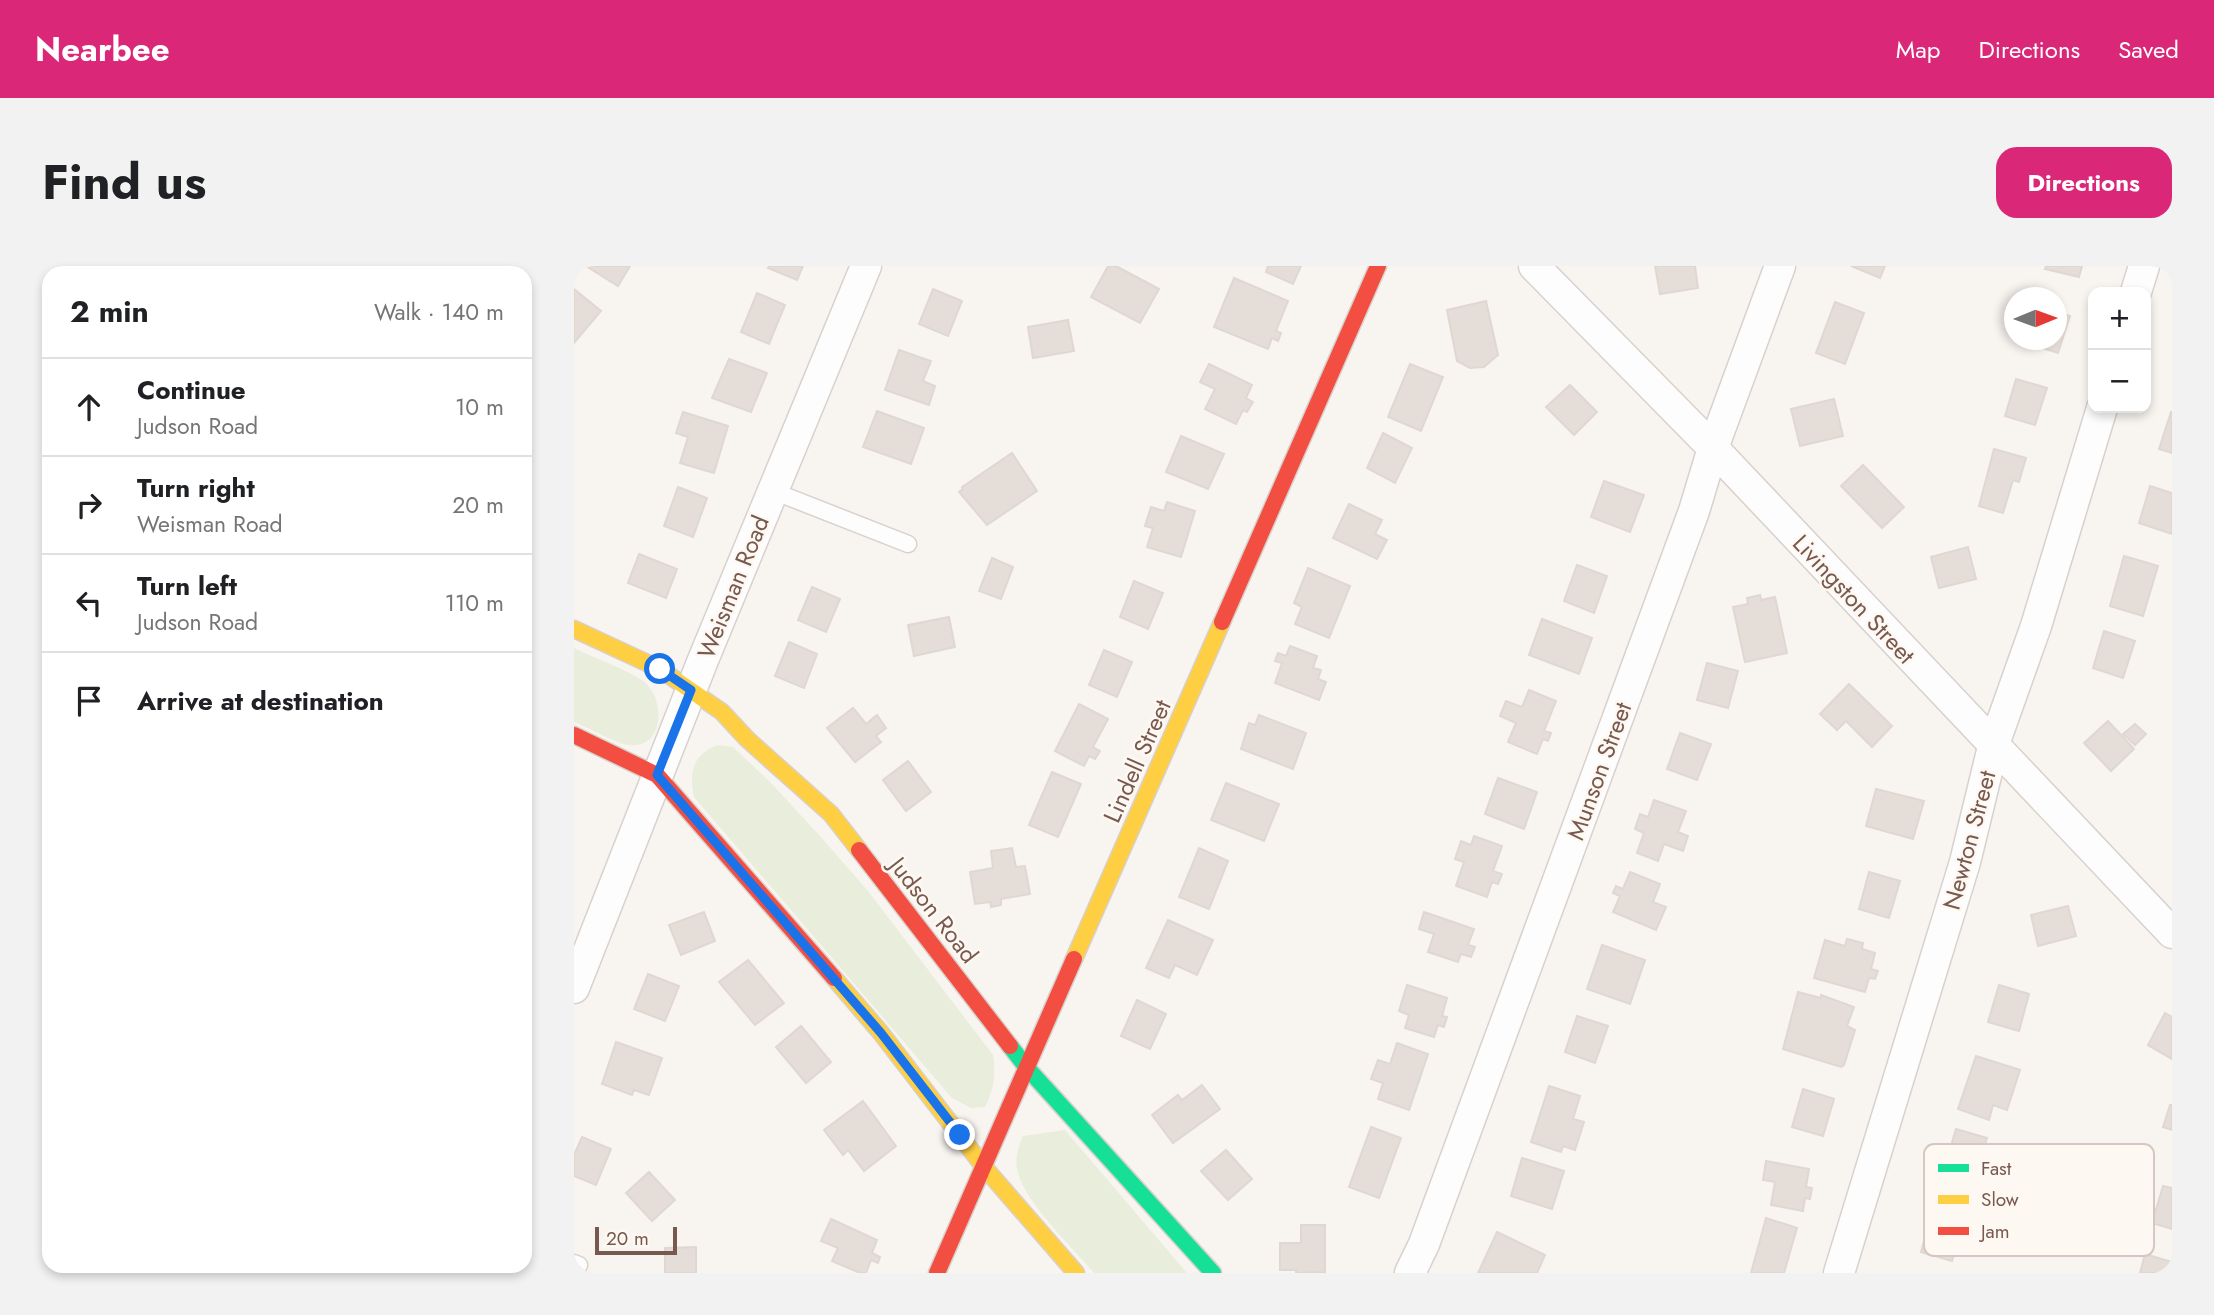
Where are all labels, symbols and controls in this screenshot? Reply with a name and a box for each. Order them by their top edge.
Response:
text: Nearbee [35,26,170,73]
text: Map [1896,32,1941,67]
text: Directions [1979,32,2080,67]
text: Saved [2118,32,2179,67]
text: Find us [42,147,206,217]
button: Directions [1996,147,2172,218]
north arrow [2004,287,2067,350]
map controls [2088,287,2151,413]
button: + [2088,287,2151,350]
text: 2 min [70,290,149,333]
text: Walk · 140 m [374,295,504,329]
button: − [2088,350,2151,413]
text: Continue [137,371,246,409]
icon: ahead [70,388,108,426]
text: 10 m [455,390,504,424]
text: Judson Road [137,409,258,443]
text: Turn right [137,469,255,507]
icon: right [70,486,108,524]
text: 20 m [452,488,504,522]
text: Weisman Road [137,507,283,541]
street label: Weisman Road [688,510,778,664]
street label: Livingston Street [1785,526,1923,672]
text: Turn left [137,567,237,605]
icon: left [70,584,108,622]
text: 110 m [445,586,504,620]
text: Judson Road [137,605,258,639]
route start [644,653,675,684]
icon: arrive [70,682,108,720]
text: Arrive at destination [137,682,384,720]
street label: Lindell Street [1094,694,1180,828]
street label: Munson Street [1558,697,1640,845]
street label: Newton Street [1934,766,2004,914]
street label: Judson Road [879,847,987,971]
route end [944,1119,975,1150]
legend [1924,1144,2154,1256]
text: Fast [1981,1155,2012,1182]
text: Slow [1981,1186,2019,1213]
text: Jam [1978,1218,2010,1245]
scale bar [595,1224,677,1256]
text: 20 m [606,1225,649,1252]

